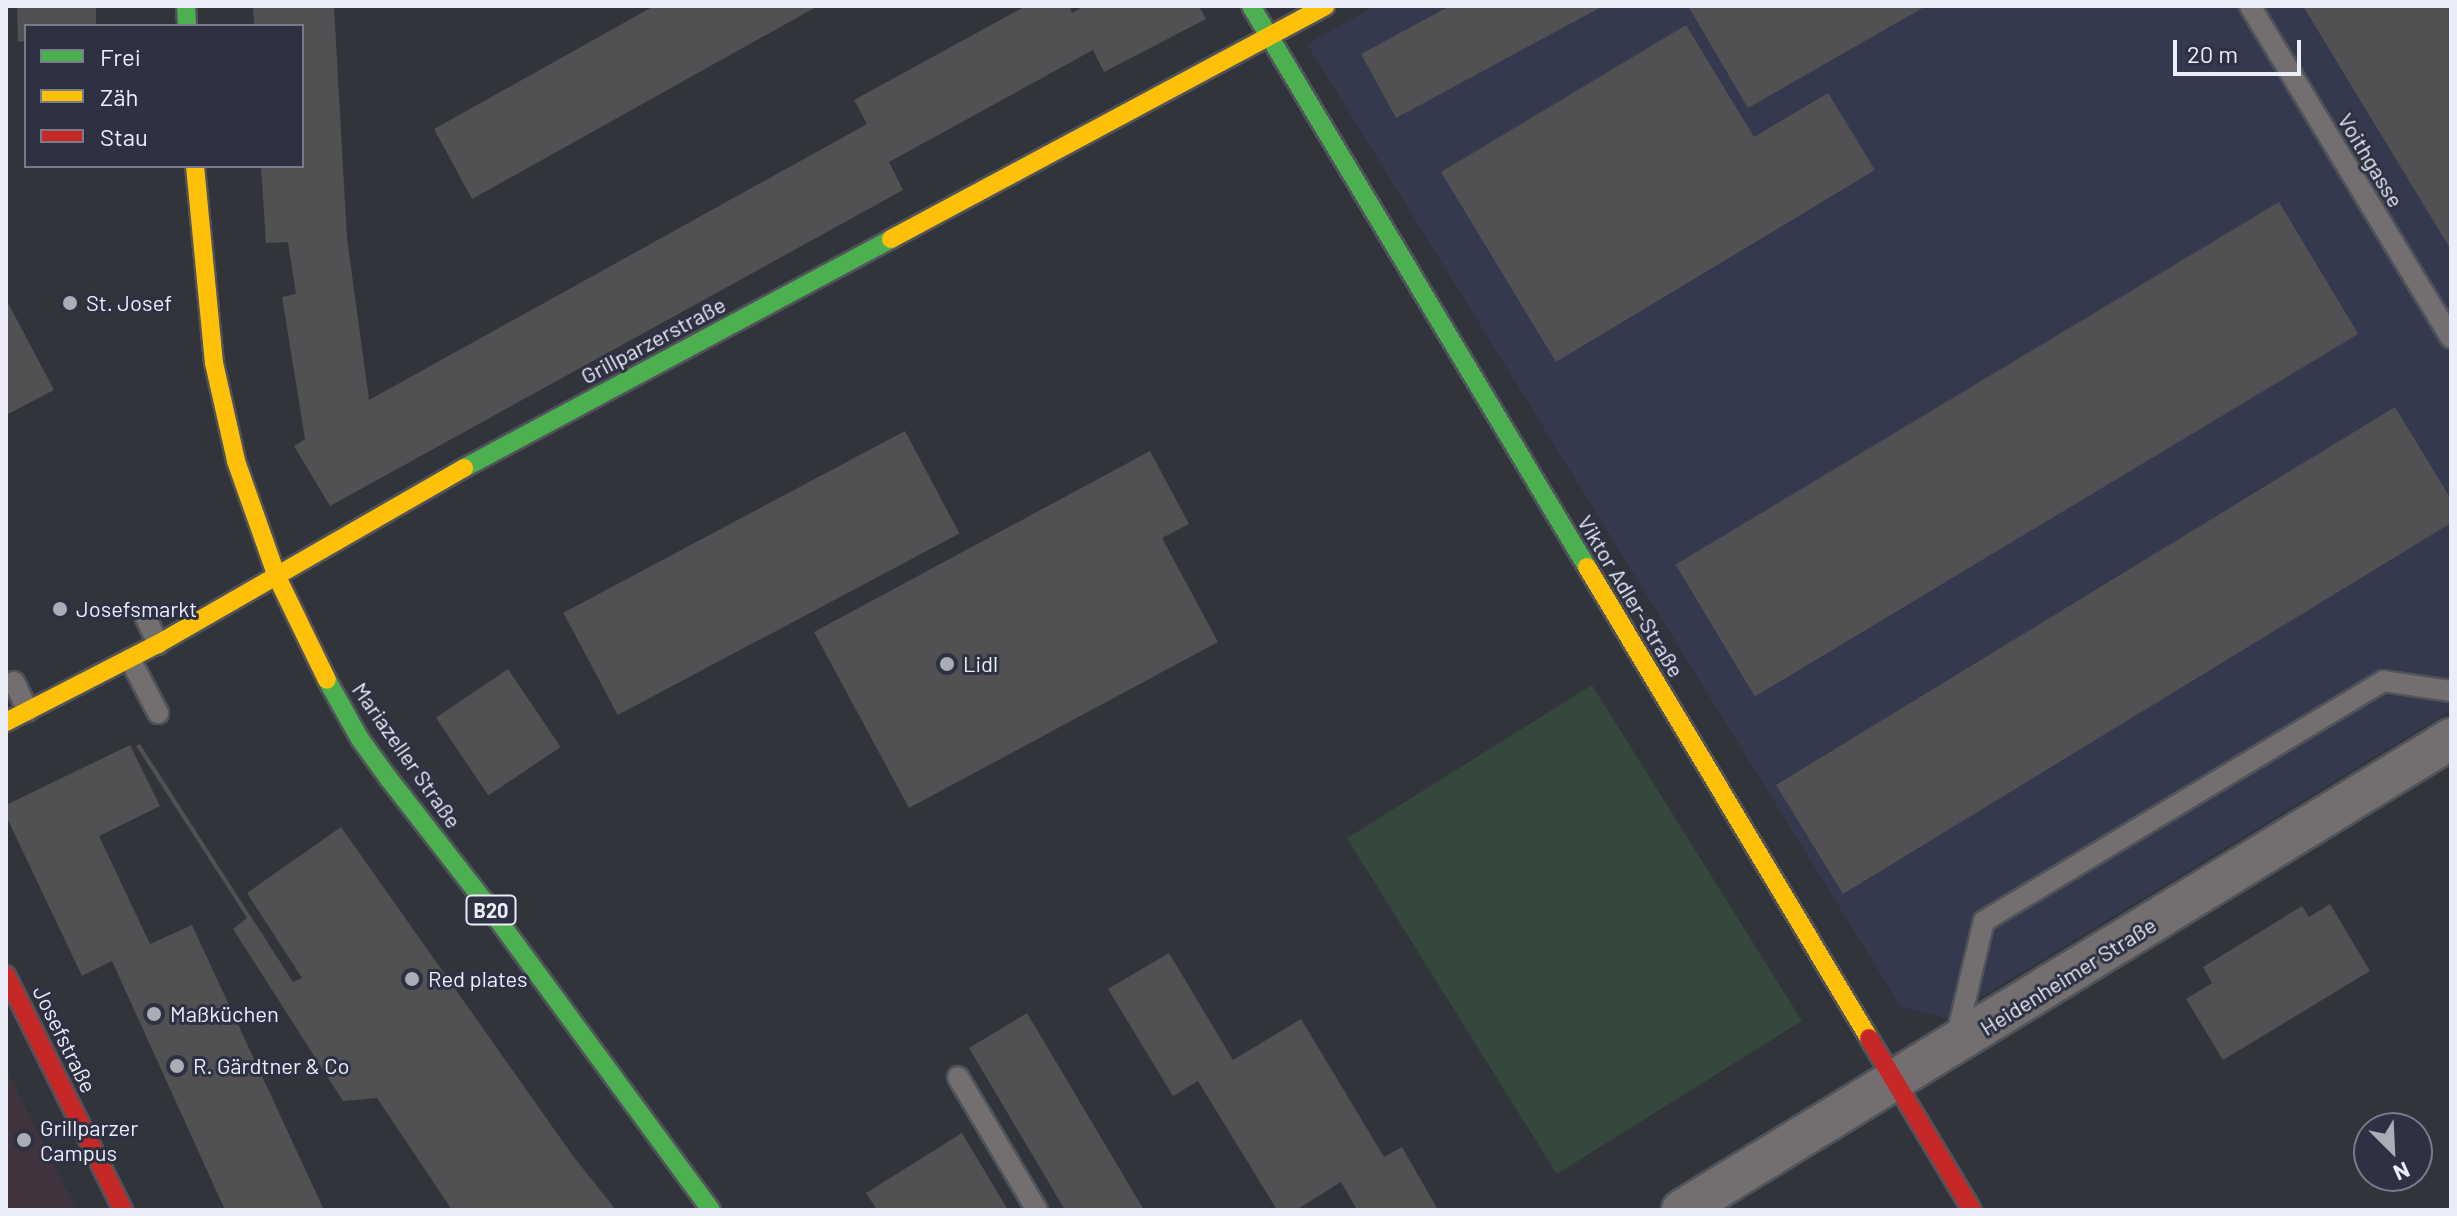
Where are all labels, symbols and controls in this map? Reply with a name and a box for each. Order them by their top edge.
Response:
legend [24,24,304,168]
scale bar [2177,24,2305,74]
text: 20 m [2187,39,2238,68]
text: Frei [100,42,141,71]
text: Zäh [100,82,138,111]
street label: Voithgasse [2333,108,2409,212]
text: Stau [100,122,148,151]
place label: St. Josef [86,290,172,316]
street label: Grillparzerstraße [576,291,730,389]
marker: St. Josef [61,294,79,312]
street label: Viktor Adler-Straße [1572,510,1690,682]
place label: Josefsmarkt [76,596,197,622]
marker: Josefsmarkt [51,600,69,618]
place label: Lidl [963,651,998,677]
marker: Lidl [938,655,956,673]
street label: Mariazeller Straße [347,677,467,833]
road number: B20 [465,894,517,926]
street label: Heidenheimer Straße [1975,911,2161,1041]
place label: Red plates [428,966,528,992]
marker: Red plates [403,970,421,988]
street label: Josefstraße [28,981,102,1097]
place label: Maßküchen [170,1001,279,1027]
marker: Maßküchen [145,1005,163,1023]
place label: R. Gärdtner & Co [193,1053,349,1079]
marker: R. Gärdtner & Co [168,1057,186,1075]
north arrow [2353,1112,2433,1192]
place label: Grillparzer Campus [40,1114,138,1166]
marker: Grillparzer Campus [15,1131,33,1149]
text: N [2390,1157,2414,1187]

